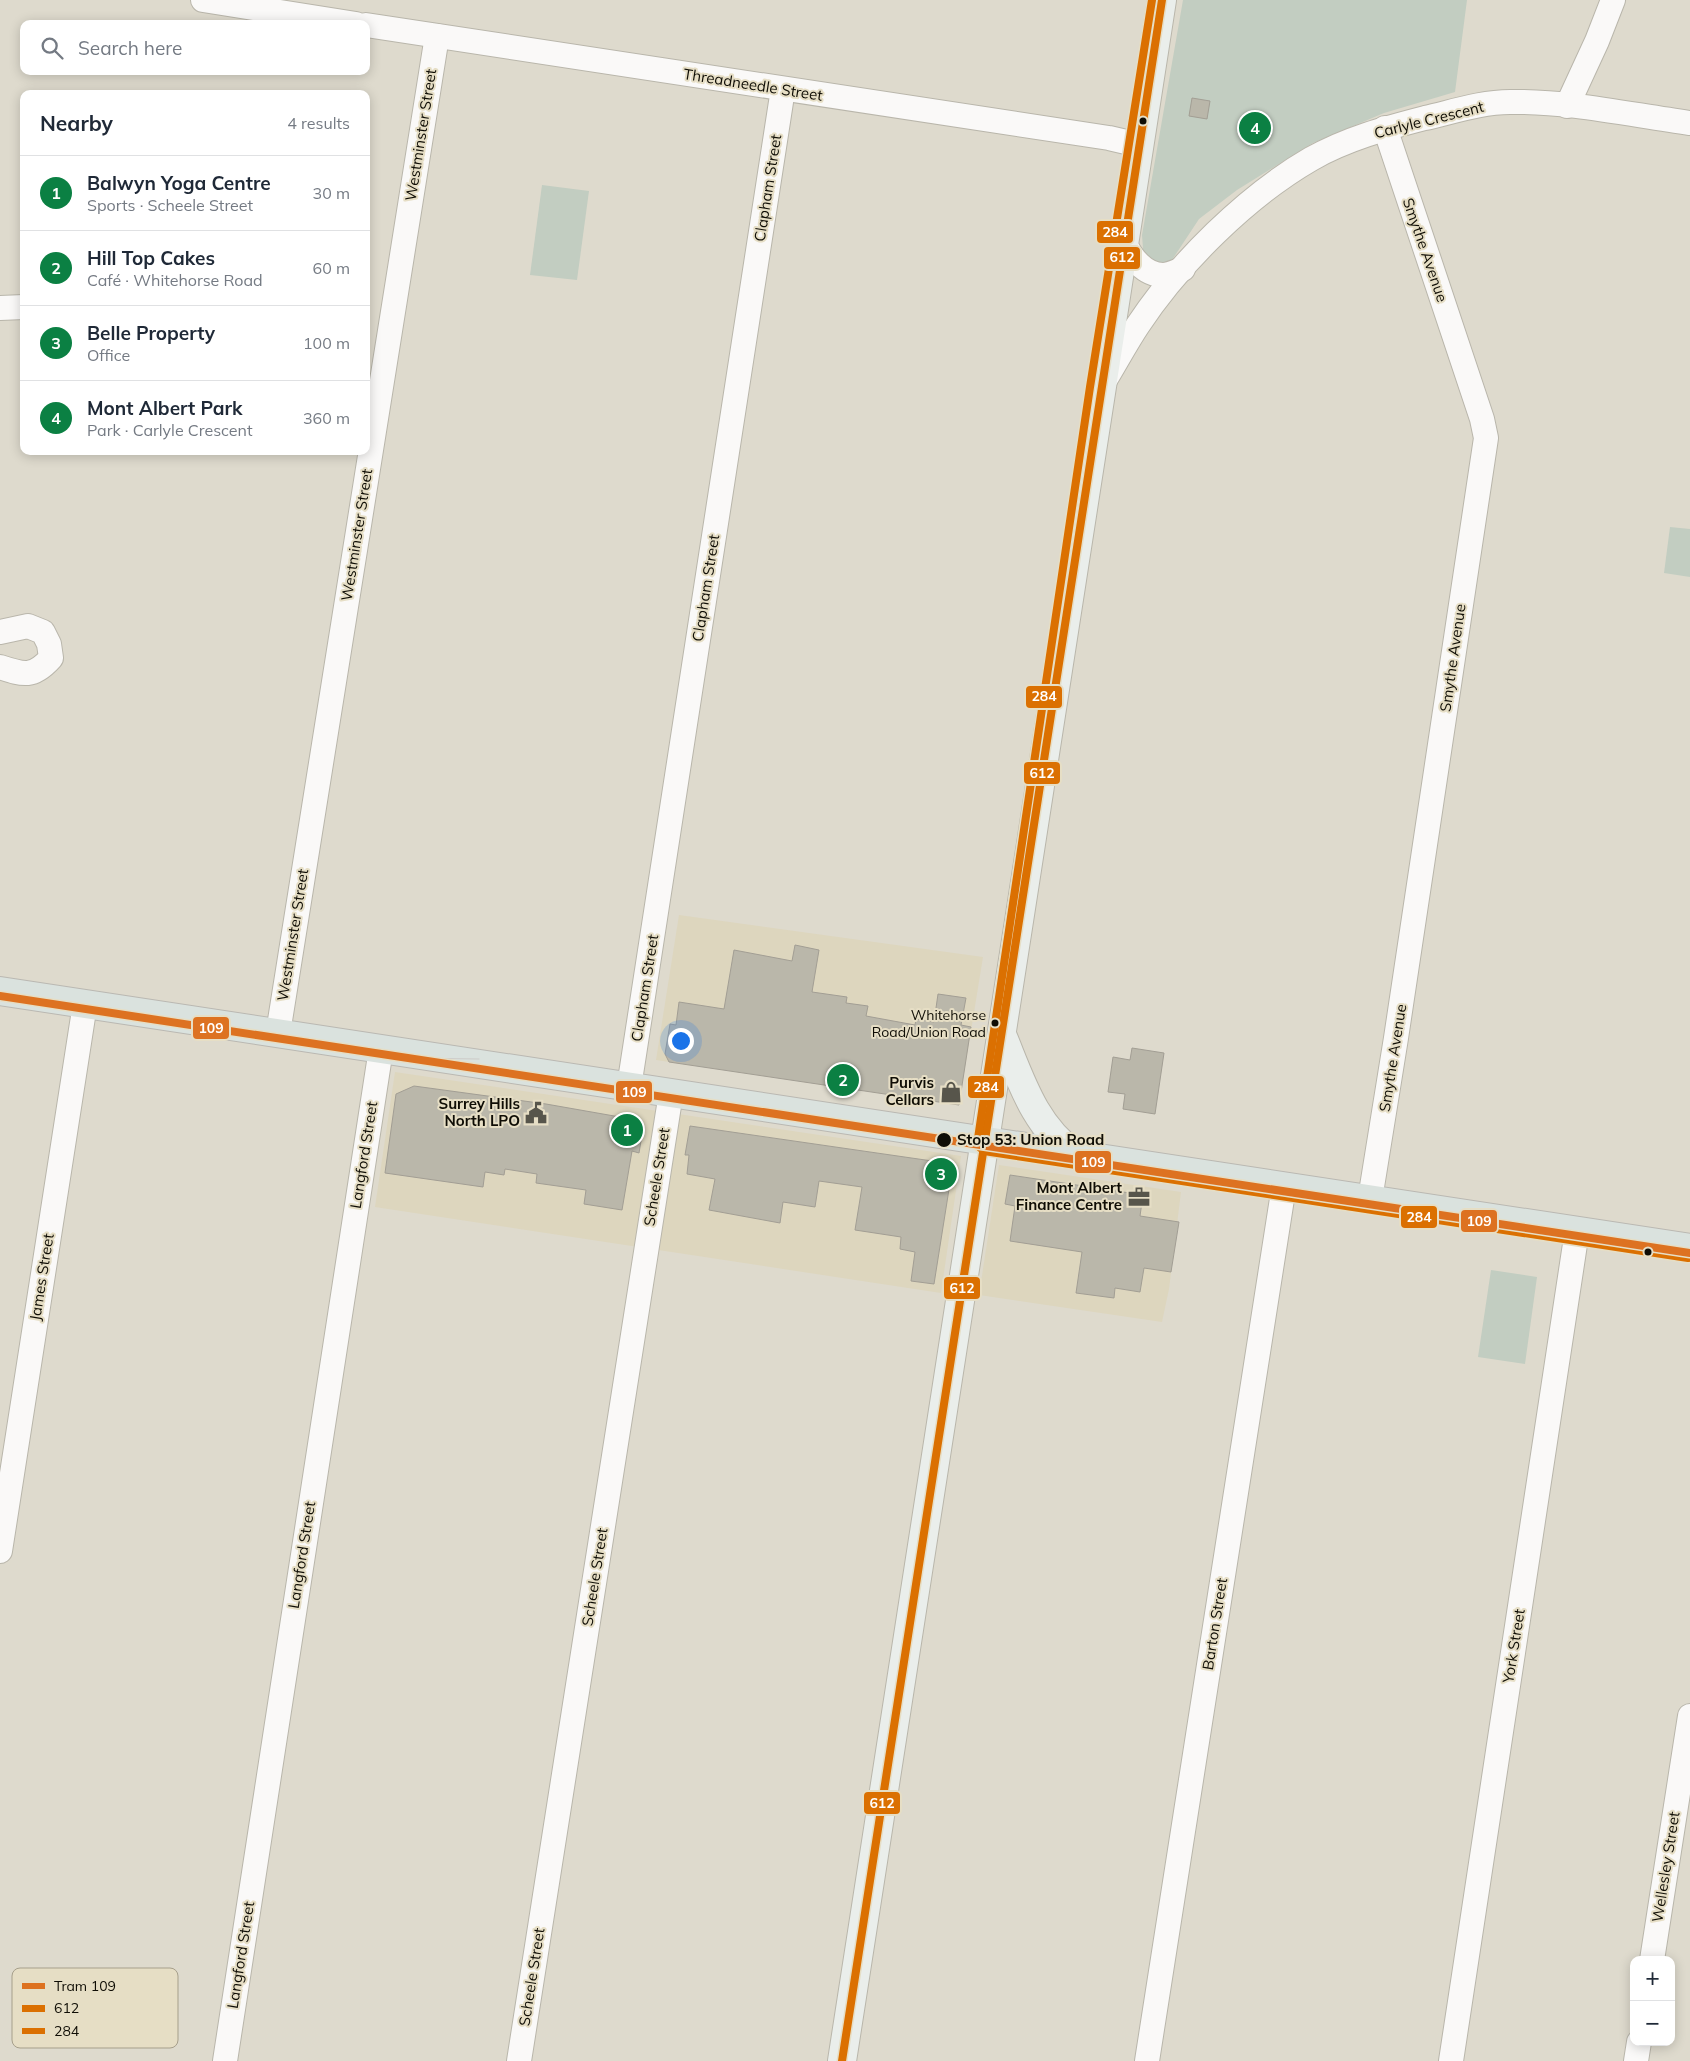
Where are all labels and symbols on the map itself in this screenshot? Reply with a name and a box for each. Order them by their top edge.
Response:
street label: Threadneedle Street [682,64,824,105]
street label: Westminster Street [401,67,440,202]
street label: Carlyle Crescent [1372,97,1486,142]
pin: 4 [1239,109,1271,147]
unlabelled marker [1138,116,1148,126]
street label: Clapham Street [750,133,785,243]
street label: Smythe Avenue [1399,195,1452,304]
line badge: 284 [1096,220,1134,244]
text: 284 [1102,223,1128,241]
line badge: 612 [1103,246,1141,270]
text: 612 [1109,248,1135,266]
street label: Westminster Street [337,467,376,602]
street label: Clapham Street [688,533,723,643]
street label: Smythe Avenue [1436,603,1469,713]
line badge: 284 [1025,685,1063,709]
text: 284 [1031,687,1057,705]
line badge: 612 [1023,761,1061,785]
text: 612 [1029,764,1055,782]
street label: Westminster Street [273,867,312,1002]
street label: Clapham Street [627,933,662,1043]
street label: Smythe Avenue [1375,1003,1410,1113]
place label: Whitehorse Road/Union Road [872,1006,986,1041]
line badge: 109 [192,1016,230,1040]
marker: Whitehorse Road/Union Road [990,1018,1000,1028]
text: 109 [198,1019,224,1037]
your location [668,1028,694,1054]
pin: 2 [827,1061,859,1099]
place label: Purvis Cellars [886,1073,934,1109]
line badge: 284 [967,1075,1005,1099]
text: 284 [973,1078,999,1096]
shop icon: Purvis Cellars [938,1079,964,1105]
line badge: 109 [615,1080,653,1104]
text: 109 [621,1083,647,1101]
place label: Surrey Hills North LPO [438,1094,520,1130]
street label: Langford Street [346,1100,381,1210]
public building icon: Surrey Hills North LPO [523,1100,549,1126]
pin: 1 [611,1111,643,1149]
street label: Scheele Street [639,1127,674,1227]
place label: Stop 53: Union Road [957,1130,1104,1149]
marker: Stop 53: Union Road [935,1131,953,1149]
line badge: 109 [1074,1150,1112,1174]
text: 109 [1080,1153,1106,1171]
pin: 3 [925,1155,957,1193]
place label: Mont Albert Finance Centre [1016,1178,1122,1214]
office icon: Mont Albert Finance Centre [1126,1184,1152,1210]
line badge: 284 [1400,1205,1438,1229]
text: 284 [1406,1208,1432,1226]
line badge: 109 [1460,1209,1498,1233]
text: 109 [1466,1212,1492,1230]
street label: James Street [25,1232,58,1322]
unlabelled marker [1643,1247,1653,1257]
line badge: 612 [943,1276,981,1300]
text: 612 [949,1279,975,1297]
street label: Langford Street [284,1500,319,1610]
street label: Scheele Street [577,1527,612,1627]
street label: Barton Street [1198,1577,1231,1671]
street label: York Street [1498,1607,1529,1685]
line badge: 612 [863,1791,901,1815]
text: 612 [869,1794,895,1812]
street label: Wellesley Street [1647,1810,1684,1924]
street label: Langford Street [223,1900,258,2010]
street label: Scheele Street [514,1927,549,2027]
legend [12,1968,178,2048]
text: Tram 109 [54,1977,116,1995]
text: 612 [54,1999,79,2017]
text: 284 [54,2022,80,2040]

